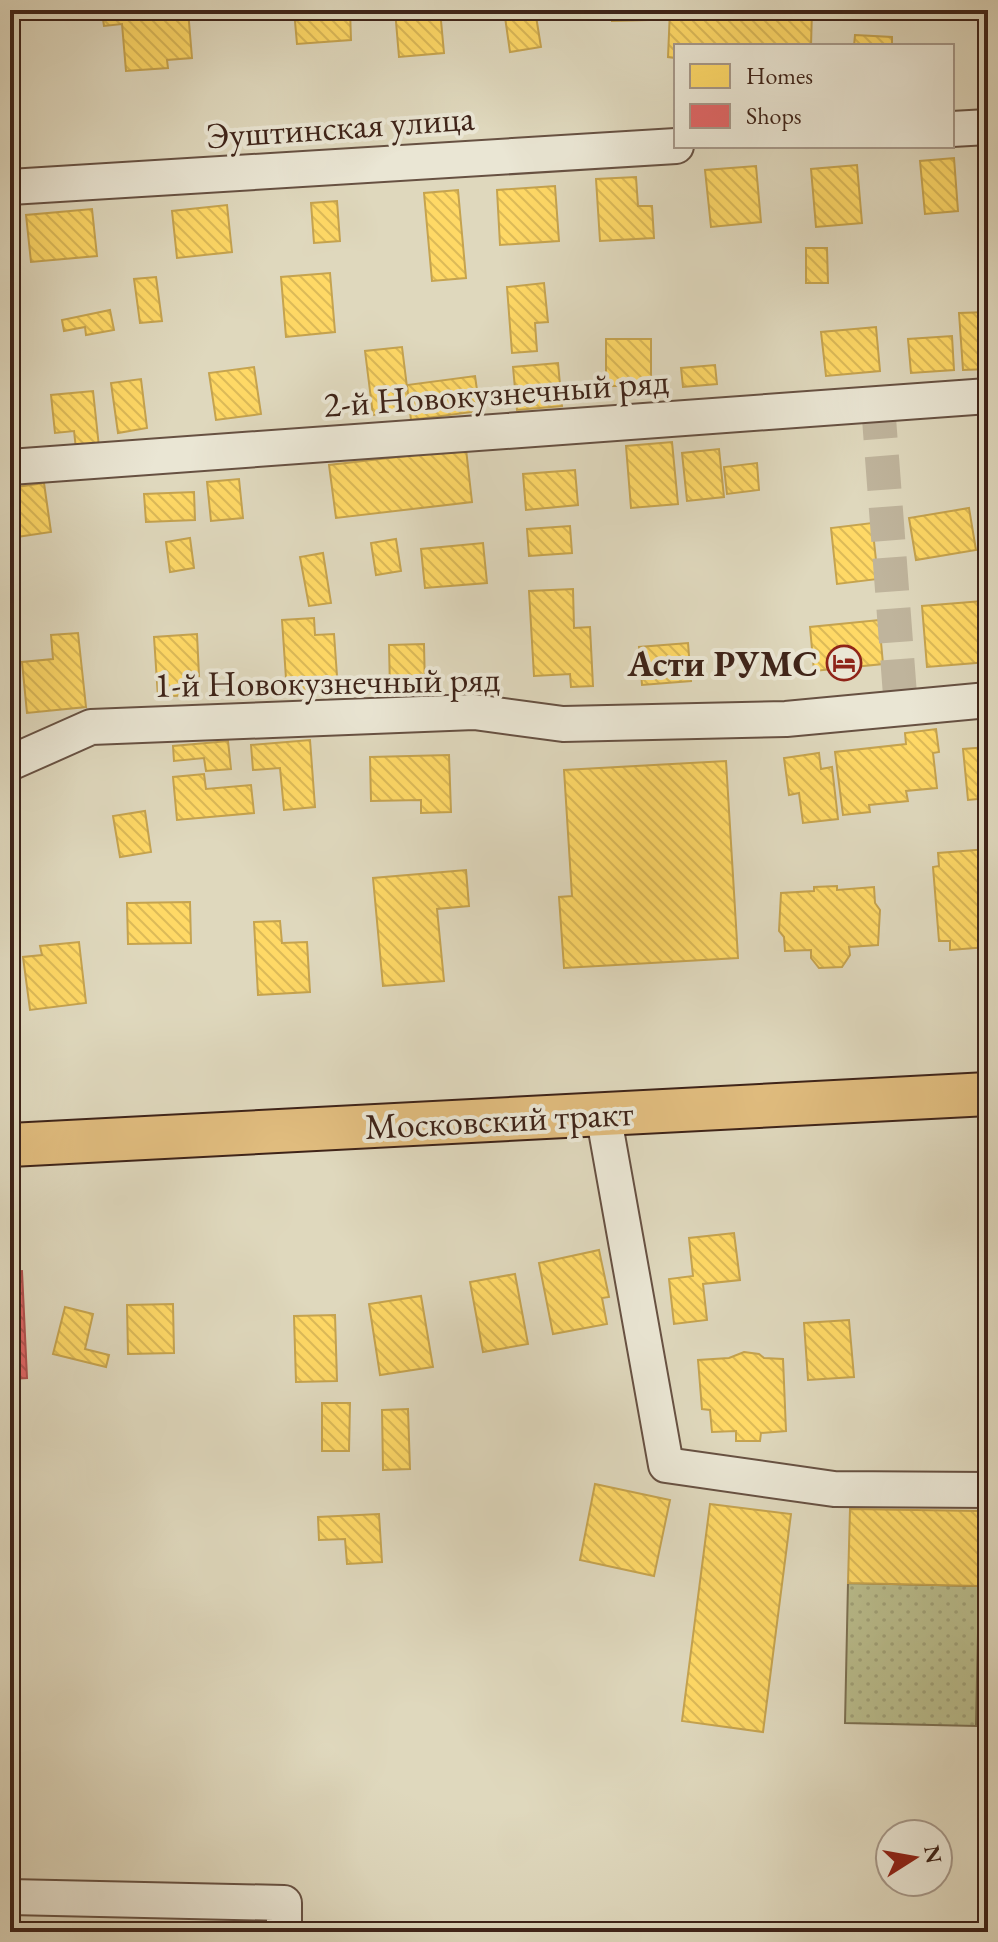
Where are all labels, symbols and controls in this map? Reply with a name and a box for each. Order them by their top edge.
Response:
legend [674,44,954,148]
text: Homes [746,60,813,91]
street label: Эуштинская улица [204,94,477,159]
text: Shops [746,100,802,131]
street label: 2-й Новокузнечный ряд [322,357,670,428]
place label: Асти РУМС [626,640,818,687]
hotel icon: Асти РУМС [825,644,863,682]
street label: 1-й Новокузнечный ряд [154,655,500,708]
street label: Московский тракт [364,1089,635,1150]
north arrow [874,1818,954,1898]
text: N [917,1843,949,1866]

